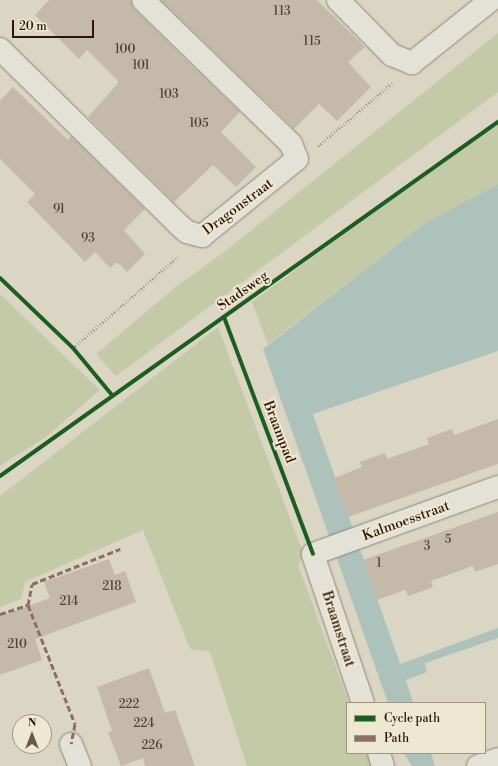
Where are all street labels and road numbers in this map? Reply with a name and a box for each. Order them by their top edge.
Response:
street label: Dragonstraat [200,175,276,239]
street label: Stadsweg [214,267,272,315]
street label: Braampad [259,398,299,466]
street label: Kalmoesstraat [360,497,452,545]
street label: Braamstraat [318,589,358,669]

